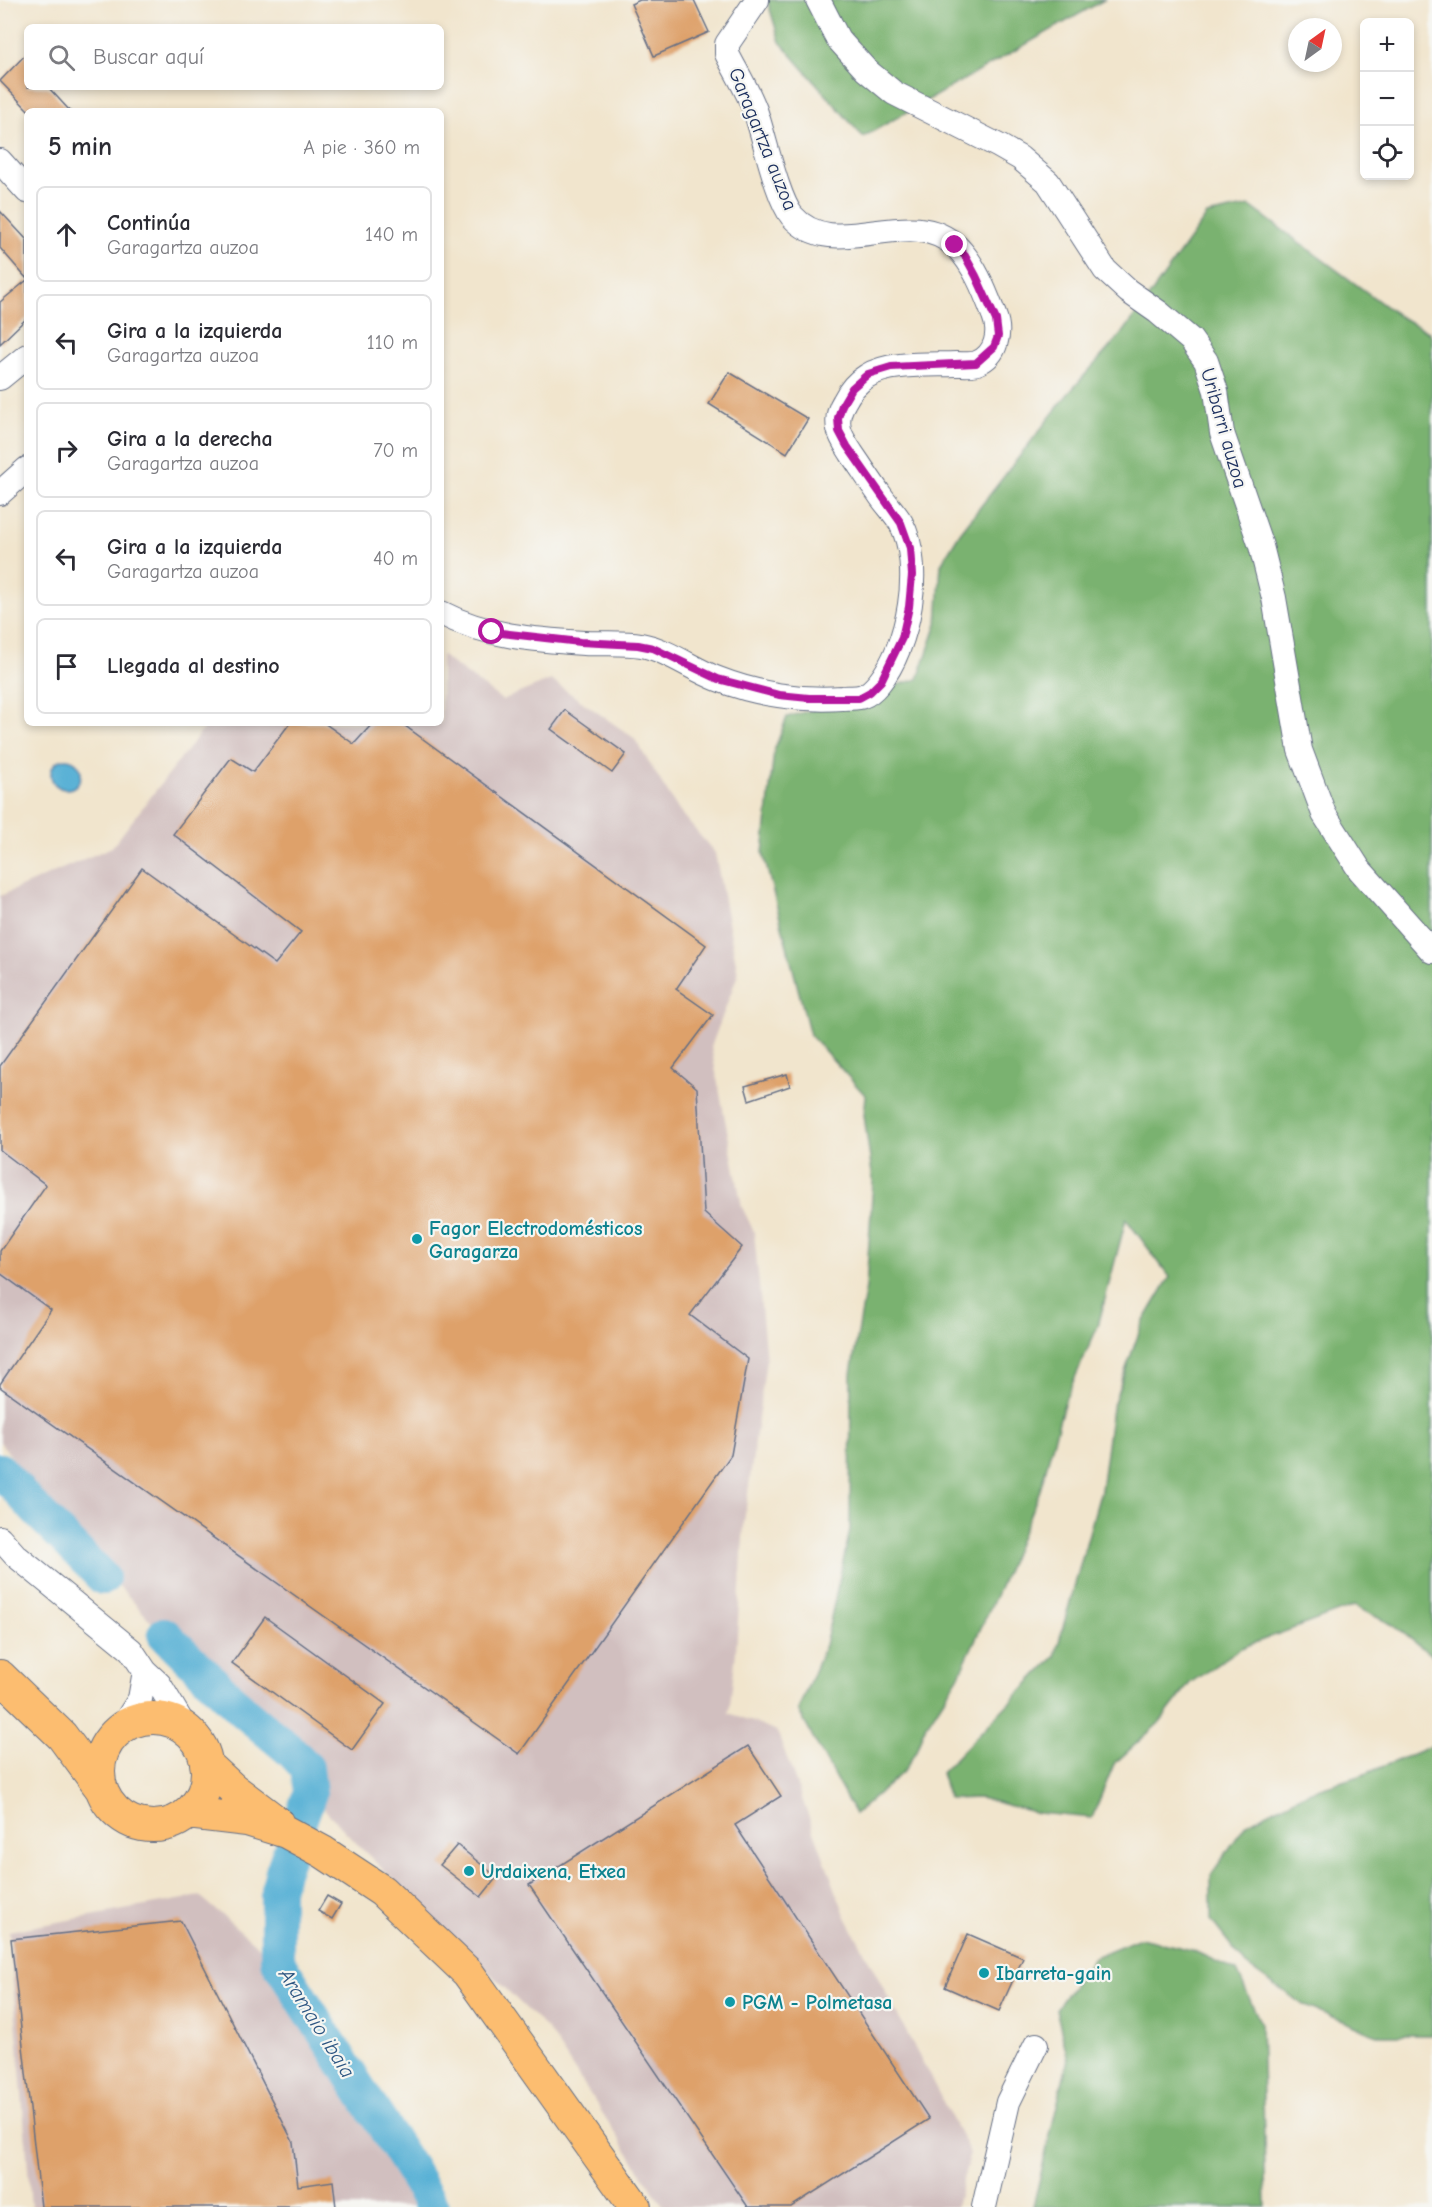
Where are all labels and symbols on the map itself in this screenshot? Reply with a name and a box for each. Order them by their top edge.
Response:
north arrow [1288,18,1342,72]
street label: Garagartza auzoa [724,64,802,214]
route end [941,231,967,257]
street label: Uribarri auzoa [1196,365,1252,491]
route start [478,618,504,644]
place label: Fagor Electrodomésticos Garagarza [429,1217,642,1263]
marker: Fagor Electrodomésticos Garagarza [410,1232,424,1246]
place label: Urdaixena, Etxea [481,1860,626,1883]
marker: Urdaixena, Etxea [462,1864,476,1878]
place label: Ibarreta-gain [996,1962,1111,1985]
water label: Aramaio ibaia [273,1963,360,2082]
marker: Ibarreta-gain [977,1966,991,1980]
place label: PGM - Polmetasa [742,1991,892,2014]
marker: PGM - Polmetasa [723,1995,737,2009]

